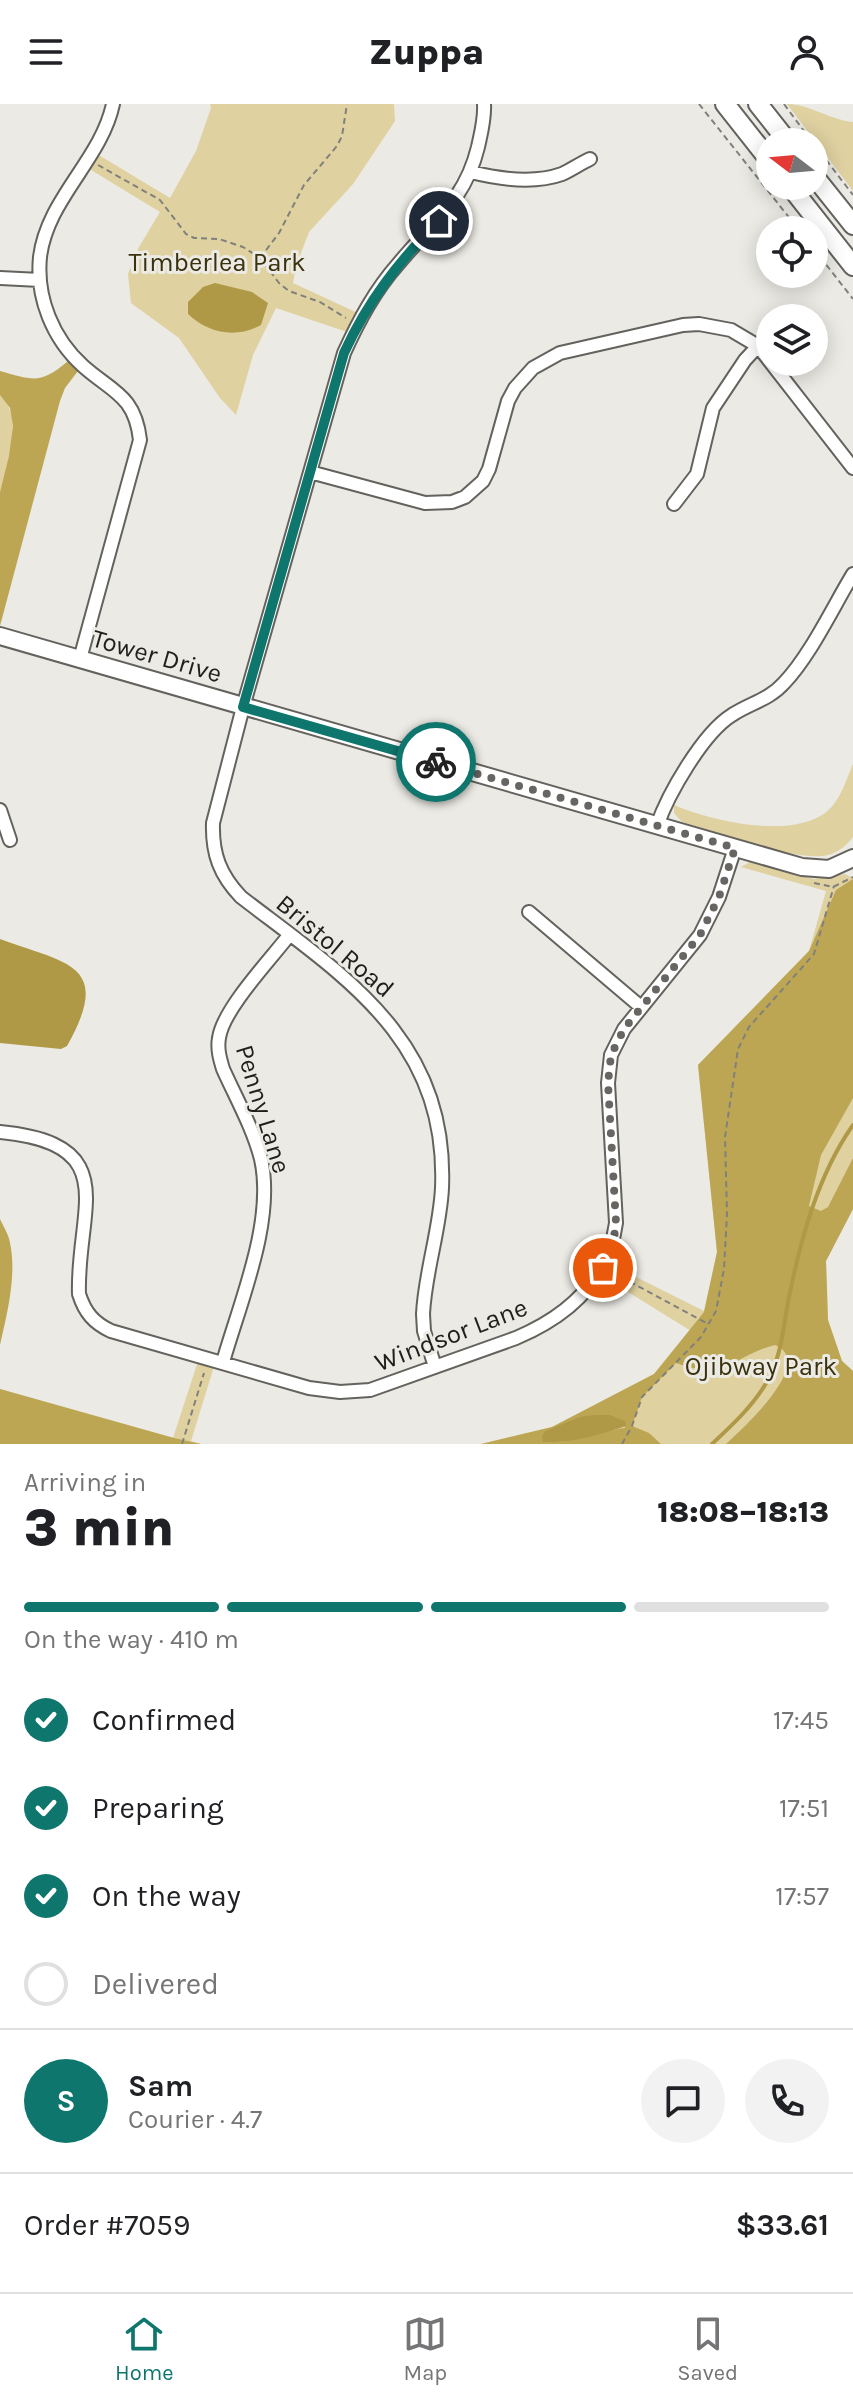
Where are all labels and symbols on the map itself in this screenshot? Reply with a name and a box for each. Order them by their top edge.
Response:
north arrow [756,128,828,200]
pin [405,187,473,255]
park label: Timberlea Park [128,247,306,278]
street label: Tower Drive [88,623,226,689]
courier [396,722,476,802]
street label: Bristol Road [270,888,400,1004]
street label: Penny Lane [229,1041,297,1177]
pin [569,1234,637,1302]
street label: Windsor Lane [370,1292,532,1378]
park label: Ojibway Park [685,1351,837,1382]

